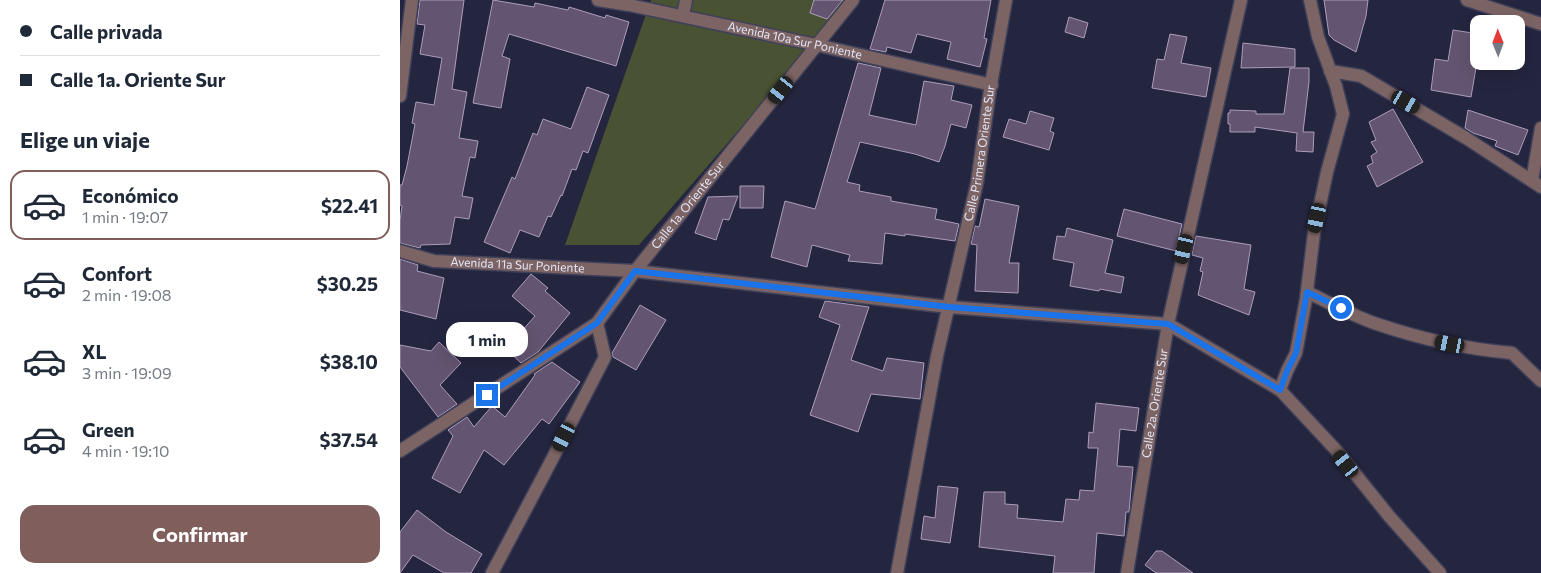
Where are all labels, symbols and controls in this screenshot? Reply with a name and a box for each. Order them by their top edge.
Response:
north arrow [1470,15,1525,70]
map controls [1470,15,1525,70]
street label: Avenida 10a Sur Poniente [727,18,864,61]
text: Calle privada [50,20,163,43]
text: Calle 1a. Oriente Sur [50,68,226,91]
car [765,74,796,106]
street label: Calle Primera Oriente Sur [960,84,997,222]
car [1389,88,1422,116]
text: Elige un viaje [20,126,150,153]
street label: Calle 1a. Oriente Sur [648,157,727,251]
icon: car [22,183,67,228]
text: Económico [82,184,179,207]
text: $22.41 [321,194,378,217]
car [1306,202,1327,234]
text: 1 min · 19:07 [82,207,168,226]
car [1173,233,1194,265]
street label: Avenida 11a Sur Poniente [450,254,585,274]
icon: car [22,261,67,306]
text: Confort [82,262,152,285]
text: $30.25 [317,272,378,295]
text: 2 min · 19:08 [82,285,172,304]
route start [1330,297,1352,319]
callout: 1 min [446,322,528,358]
text: 1 min [468,330,506,349]
car [1433,334,1466,354]
icon: car [22,339,67,384]
text: XL [82,340,107,363]
street label: Calle 2a. Oriente Sur [1138,347,1170,459]
text: $38.10 [320,350,378,373]
text: 3 min · 19:09 [82,363,172,382]
route end [476,384,498,406]
icon: car [22,417,67,462]
text: Green [82,418,134,441]
car [550,420,577,454]
text: $37.54 [319,428,378,451]
text: 4 min · 19:10 [82,441,169,460]
car [1330,448,1361,480]
button: Confirmar [20,505,380,563]

